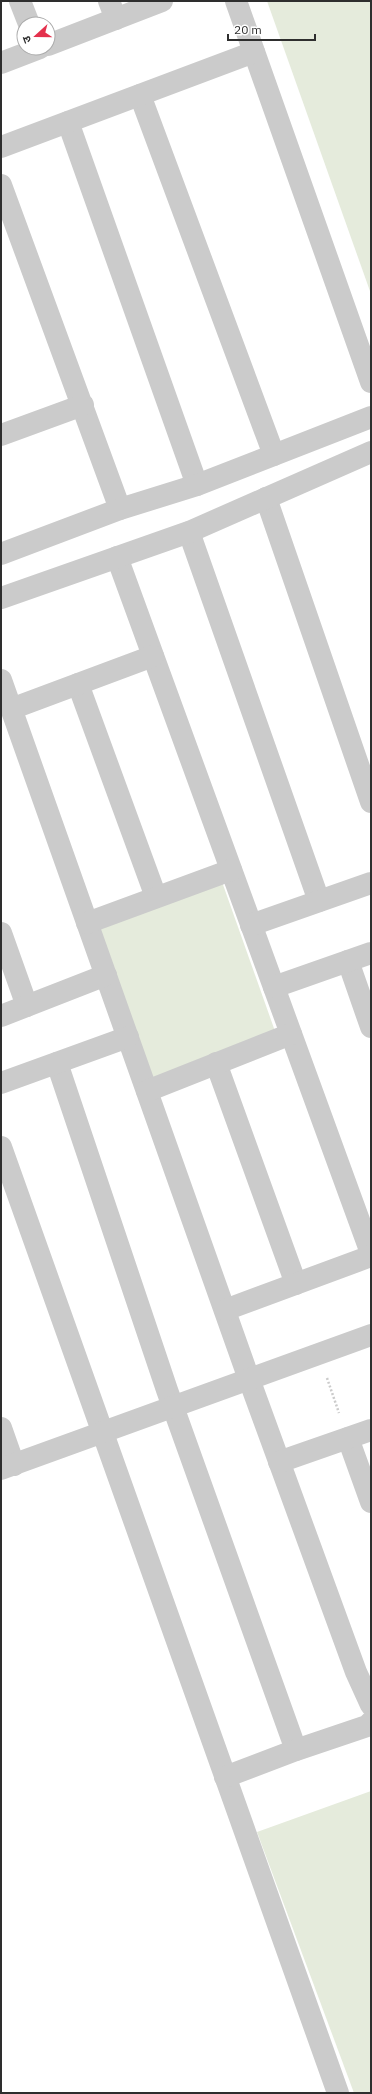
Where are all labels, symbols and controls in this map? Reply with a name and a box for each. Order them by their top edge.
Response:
north arrow [16,16,56,56]
scale bar [228,16,315,42]
text: 20 m [234,22,262,37]
text: उ [19,34,34,45]

